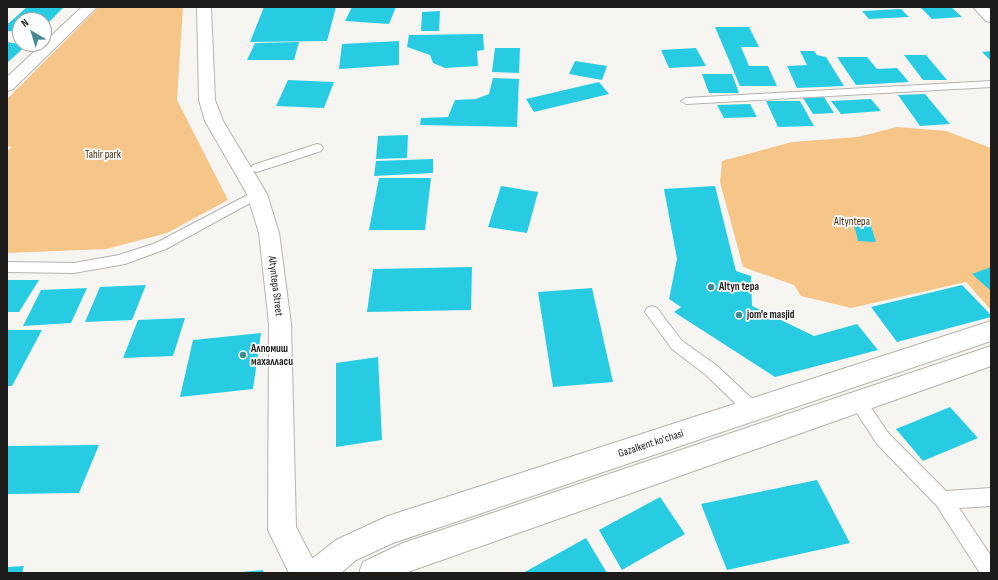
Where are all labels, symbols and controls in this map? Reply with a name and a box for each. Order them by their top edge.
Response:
north arrow [12,12,52,52]
text: N [19,16,31,30]
park label: Tahir park [85,148,121,162]
park label: Altyntepa [834,215,870,229]
street label: Altyntepa Street [265,255,285,317]
place label: Altyn tepa [719,280,759,294]
marker: Altyn tepa [706,282,716,292]
place label: jom'e masjid [747,308,795,322]
marker: jom'e masjid [734,310,744,320]
place label: Алпомиш махалласи [251,342,293,368]
marker: Алпомиш махалласи [238,350,248,360]
street label: Gazalkent ko'chasi [617,427,685,461]

